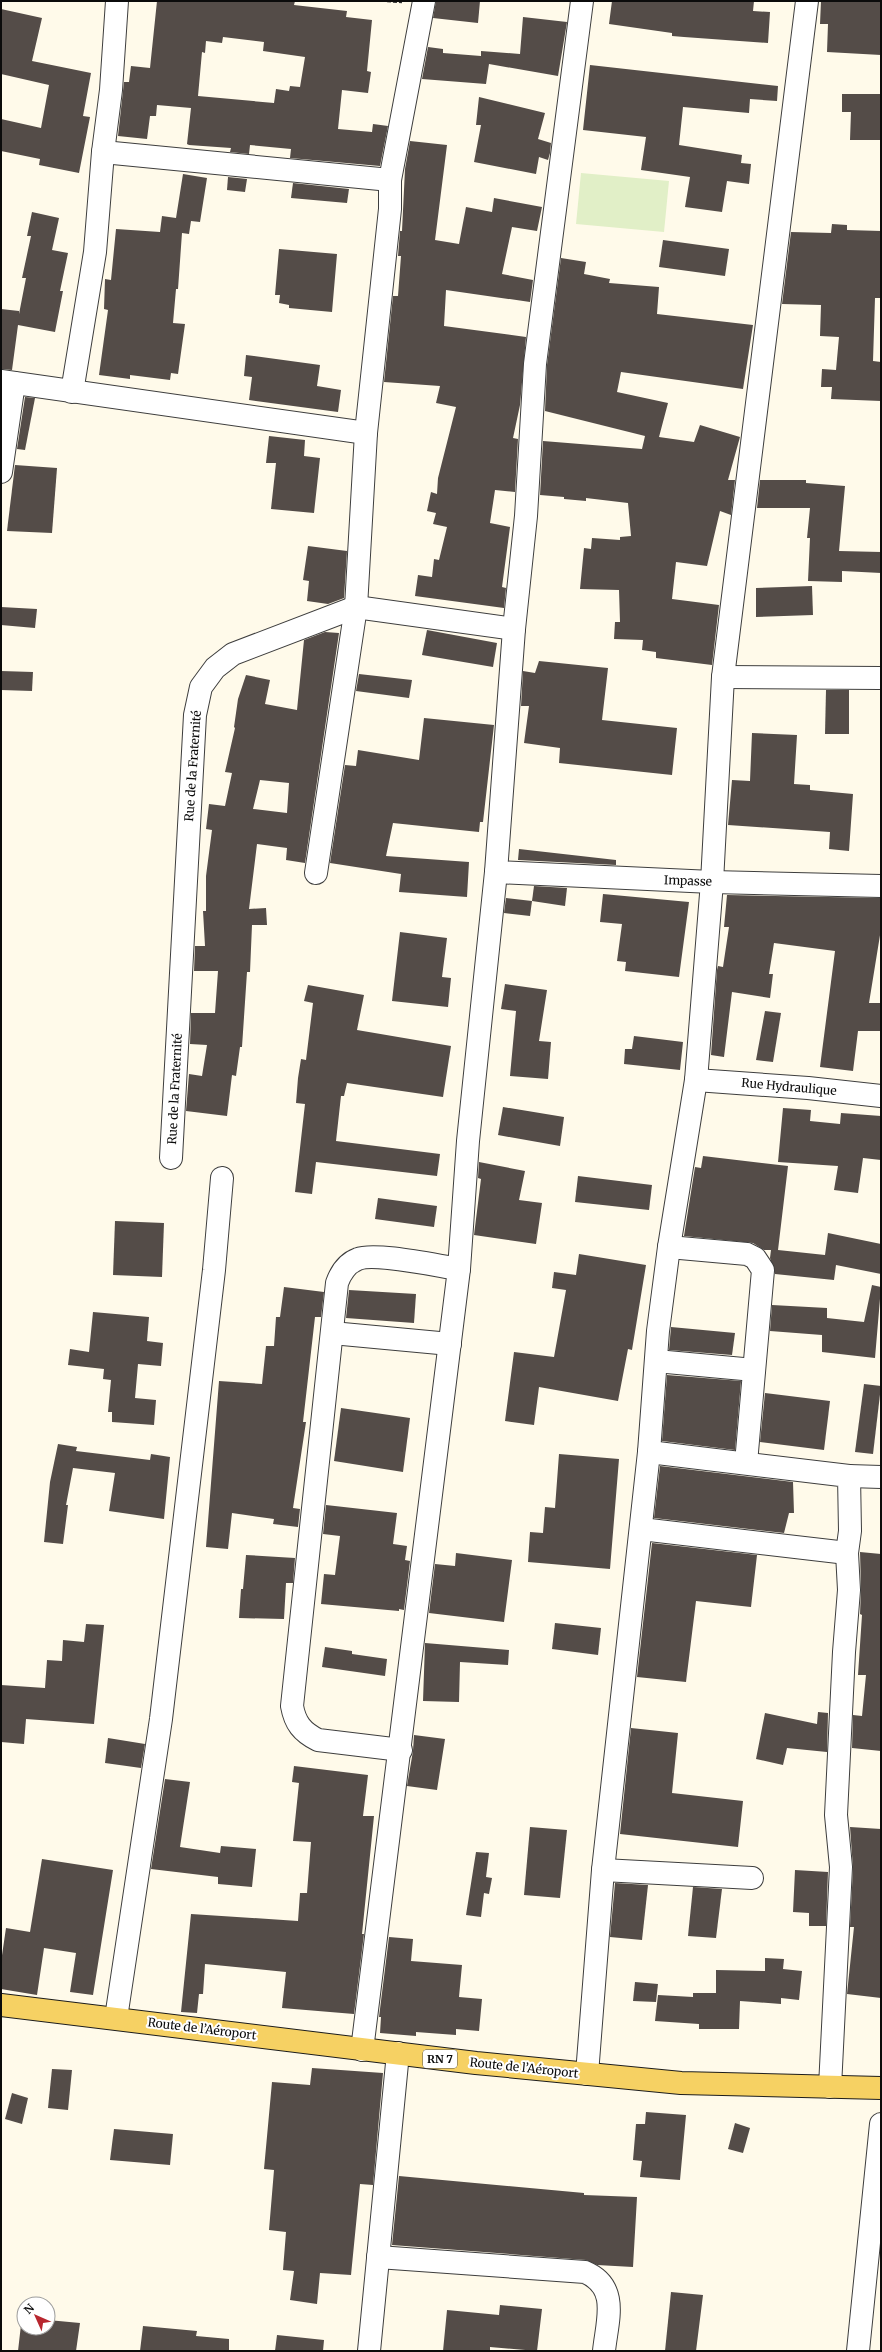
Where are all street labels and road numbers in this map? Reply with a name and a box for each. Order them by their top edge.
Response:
street label: Rue de la Fraternité [181,710,204,822]
street label: Impasse [664,872,712,889]
street label: Rue de la Fraternité [164,1033,185,1145]
street label: Rue Hydraulique [741,1075,837,1098]
street label: Route de l’Aéroport [147,2014,258,2043]
road number: RN 7 [423,2050,457,2068]
street label: Route de l’Aéroport [469,2054,580,2081]

